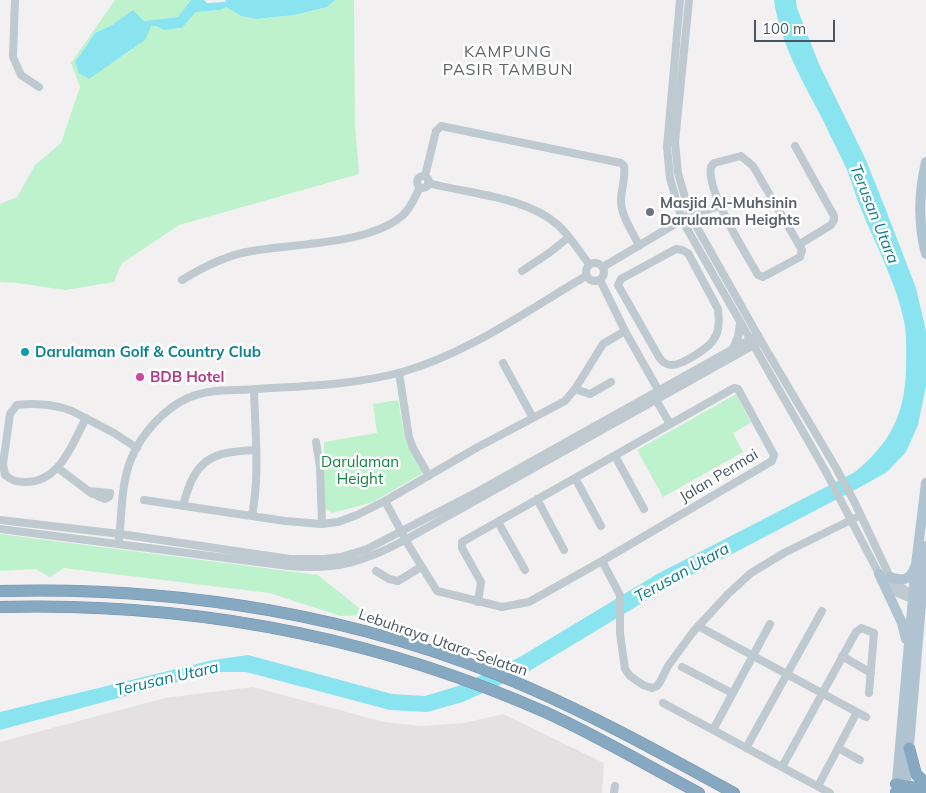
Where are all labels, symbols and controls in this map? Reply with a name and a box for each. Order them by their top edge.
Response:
scale bar [756,10,837,42]
text: 100 m [762,19,806,38]
district label: KAMPUNG PASIR TAMBUN [441,42,575,80]
water label: Terusan Utara [845,162,903,266]
place label: Masjid Al-Muhsinin Darulaman Heights [660,194,800,229]
marker: Masjid Al-Muhsinin Darulaman Heights [644,206,656,218]
place label: Darulaman Golf & Country Club [35,343,261,361]
marker: Darulaman Golf & Country Club [19,346,31,358]
place label: BDB Hotel [150,368,224,386]
marker: BDB Hotel [134,371,146,383]
street label: Jalan Permai [677,446,761,506]
park label: Darulaman Height [321,453,399,488]
water label: Terusan Utara [631,539,733,607]
street label: Lebuhraya Utara–Selatan [356,606,530,680]
water label: Terusan Utara [113,658,221,700]

